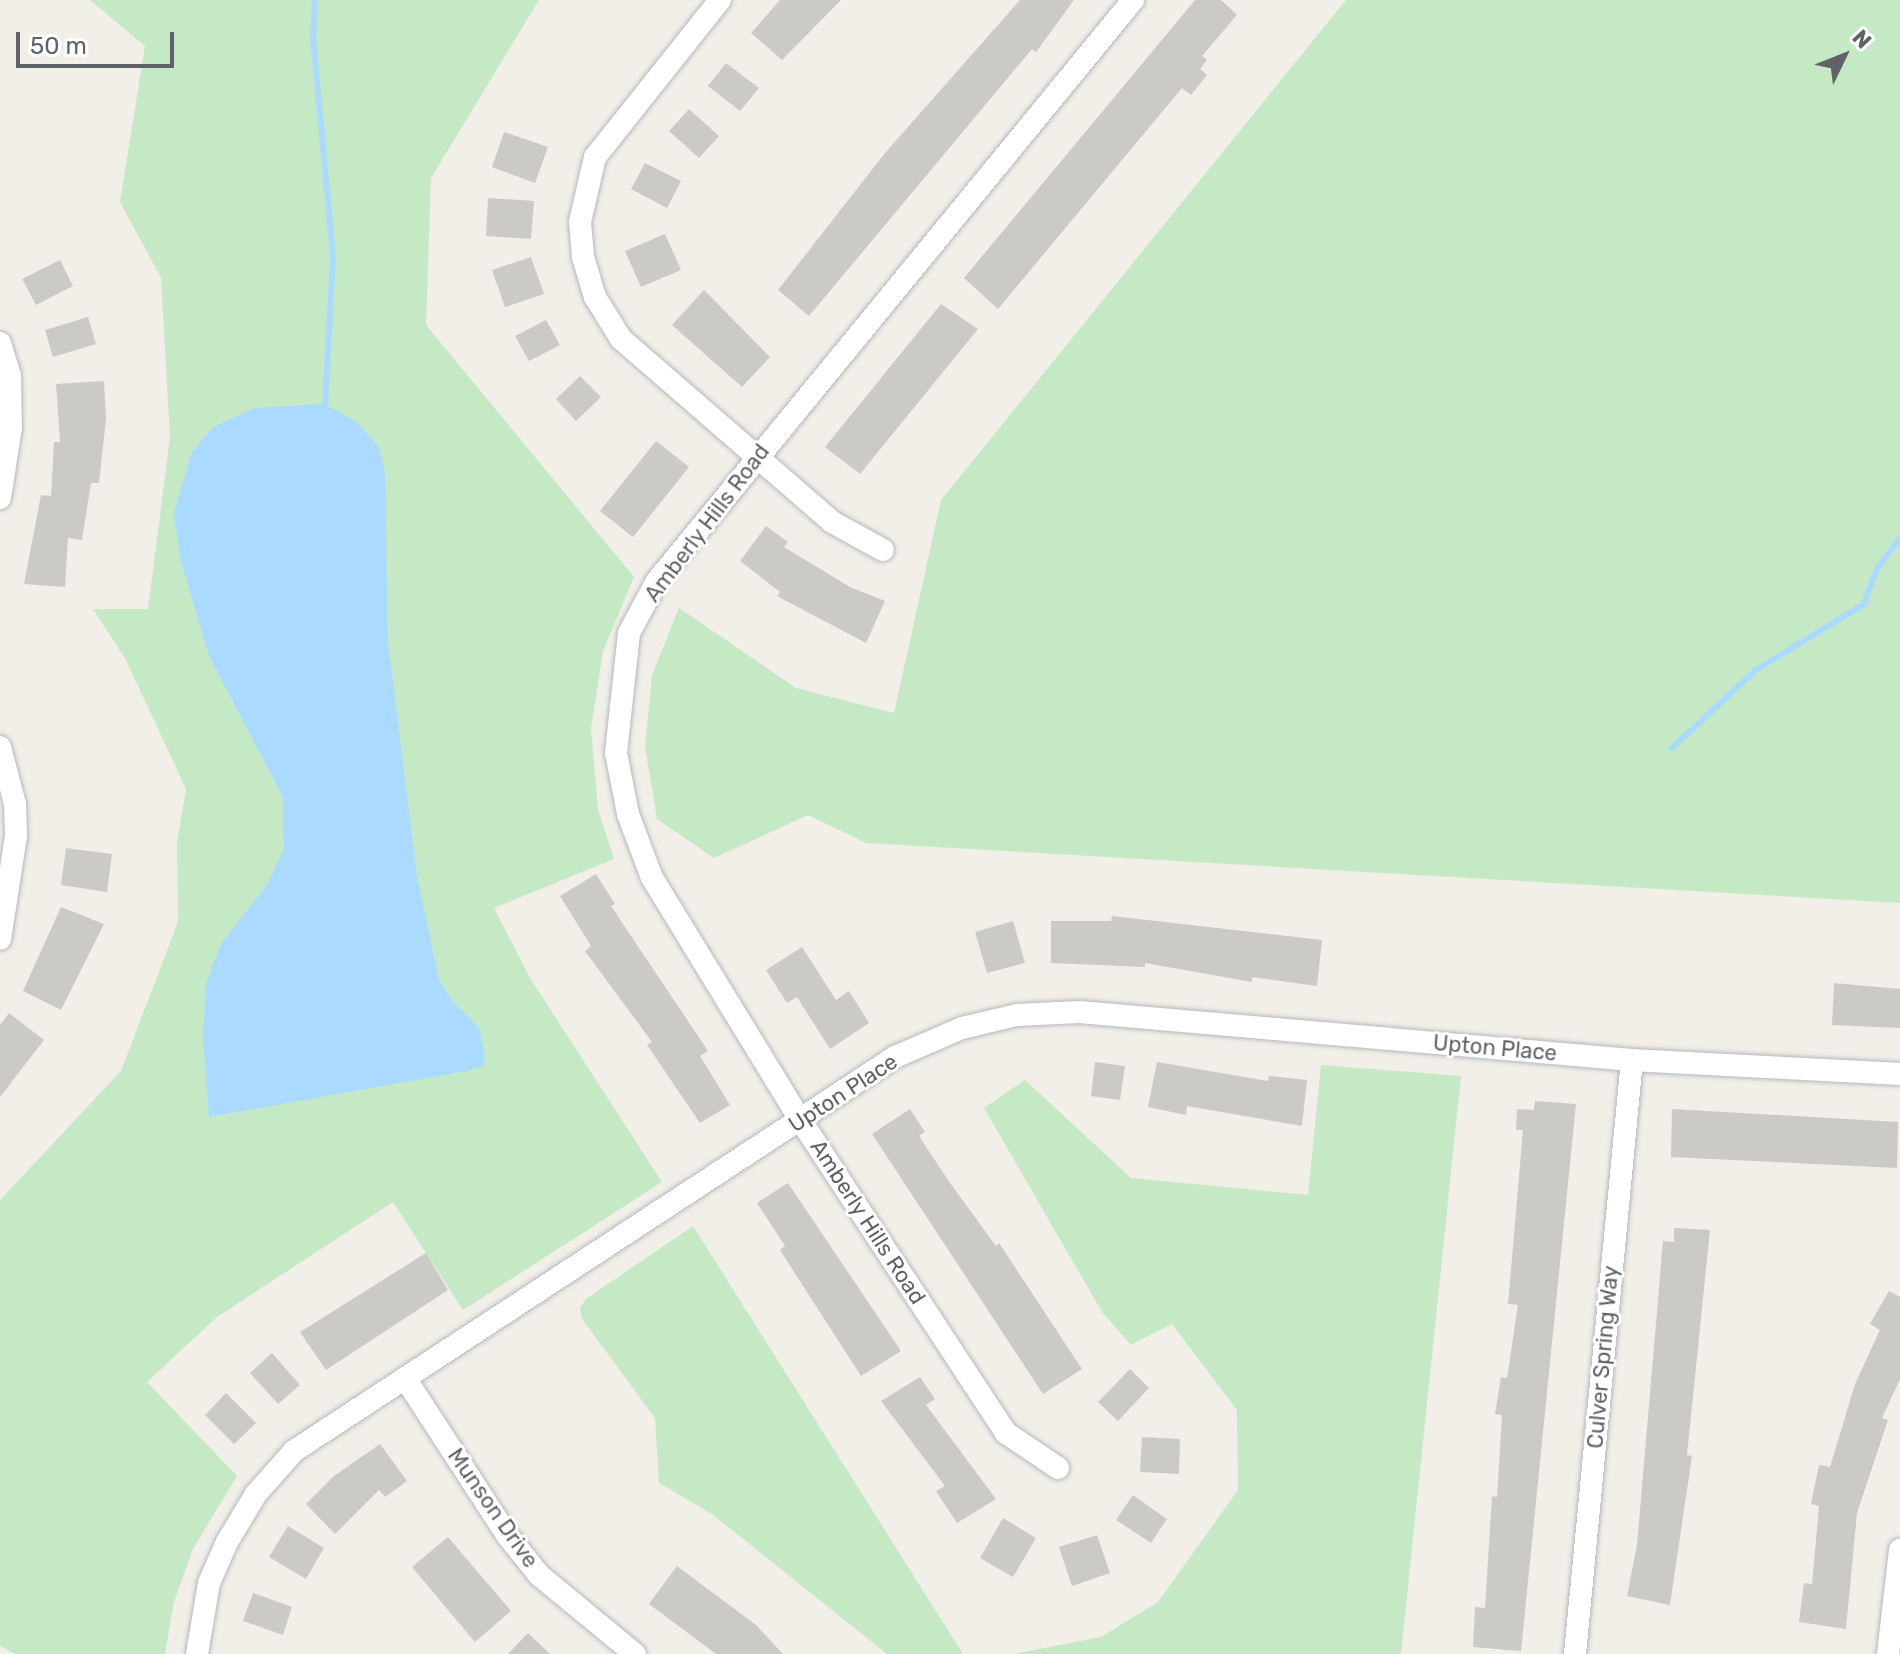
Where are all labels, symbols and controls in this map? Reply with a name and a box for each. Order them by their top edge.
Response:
scale bar [20,16,178,66]
north arrow [1804,16,1884,96]
text: N [1847,24,1877,54]
text: 50 m [30,32,87,60]
street label: Amberly Hills Road [639,439,775,607]
street label: Upton Place [1432,1029,1558,1067]
street label: Upton Place [784,1048,902,1138]
street label: Amberly Hills Road [805,1135,931,1309]
street label: Culver Spring Way [1582,1264,1624,1450]
street label: Munson Drive [442,1443,544,1573]

